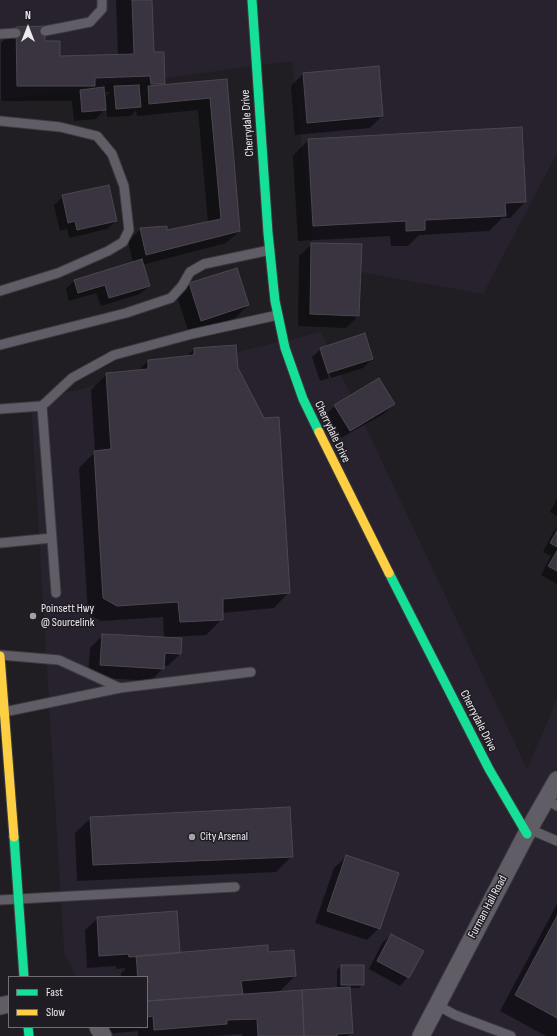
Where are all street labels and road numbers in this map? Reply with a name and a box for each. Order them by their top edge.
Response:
street label: Cherrydale Drive [238,89,258,157]
street label: Cherrydale Drive [311,399,353,465]
street label: Cherrydale Drive [456,688,500,754]
street label: Furman Hall Road [465,873,511,941]

